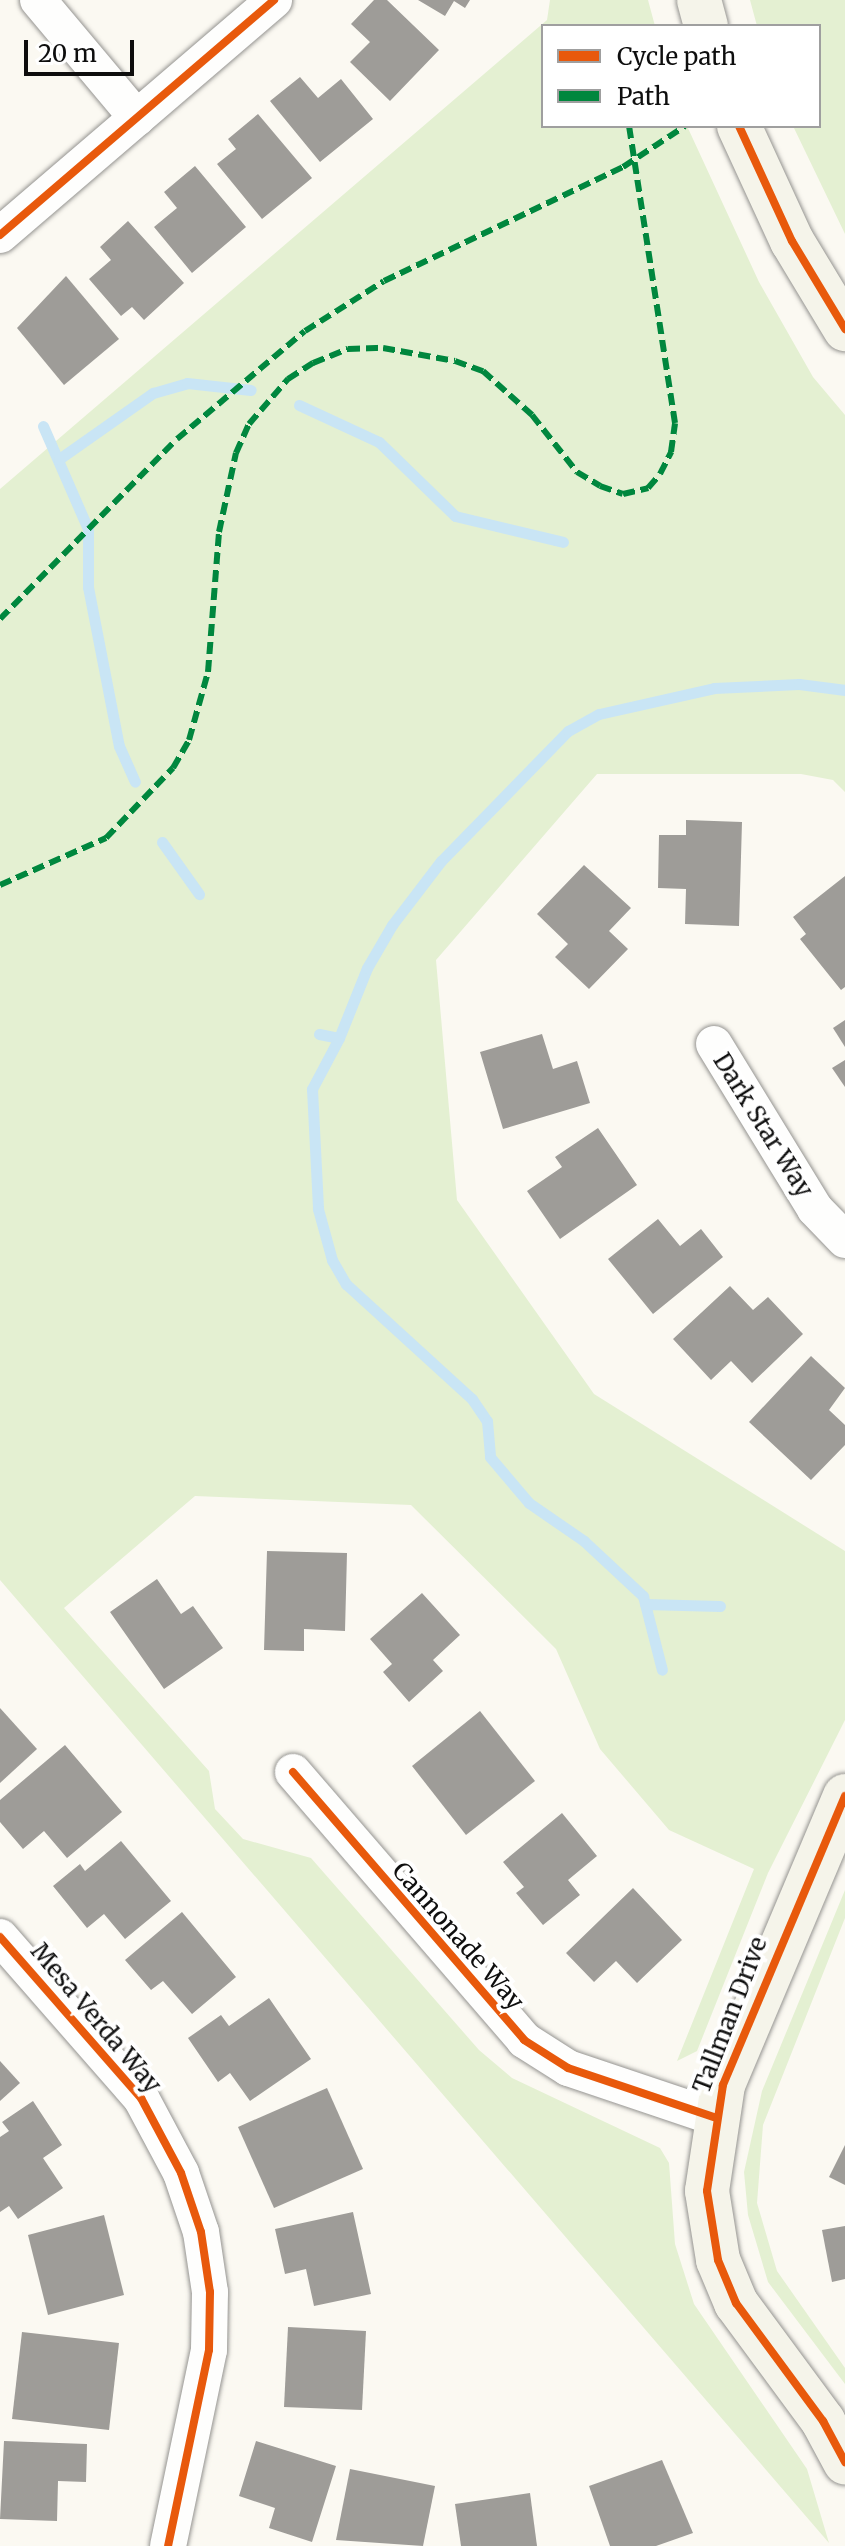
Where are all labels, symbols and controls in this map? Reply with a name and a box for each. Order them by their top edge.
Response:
scale bar [28,24,138,74]
legend [541,24,821,128]
text: 20 m [38,38,97,69]
text: Cycle path [617,41,736,72]
text: Path [617,81,670,112]
street label: Dark Star Way [707,1048,819,1202]
street label: Cannonade Way [386,1857,530,2015]
street label: Tallman Drive [687,1933,773,2097]
street label: Mesa Verda Way [25,1937,167,2099]

